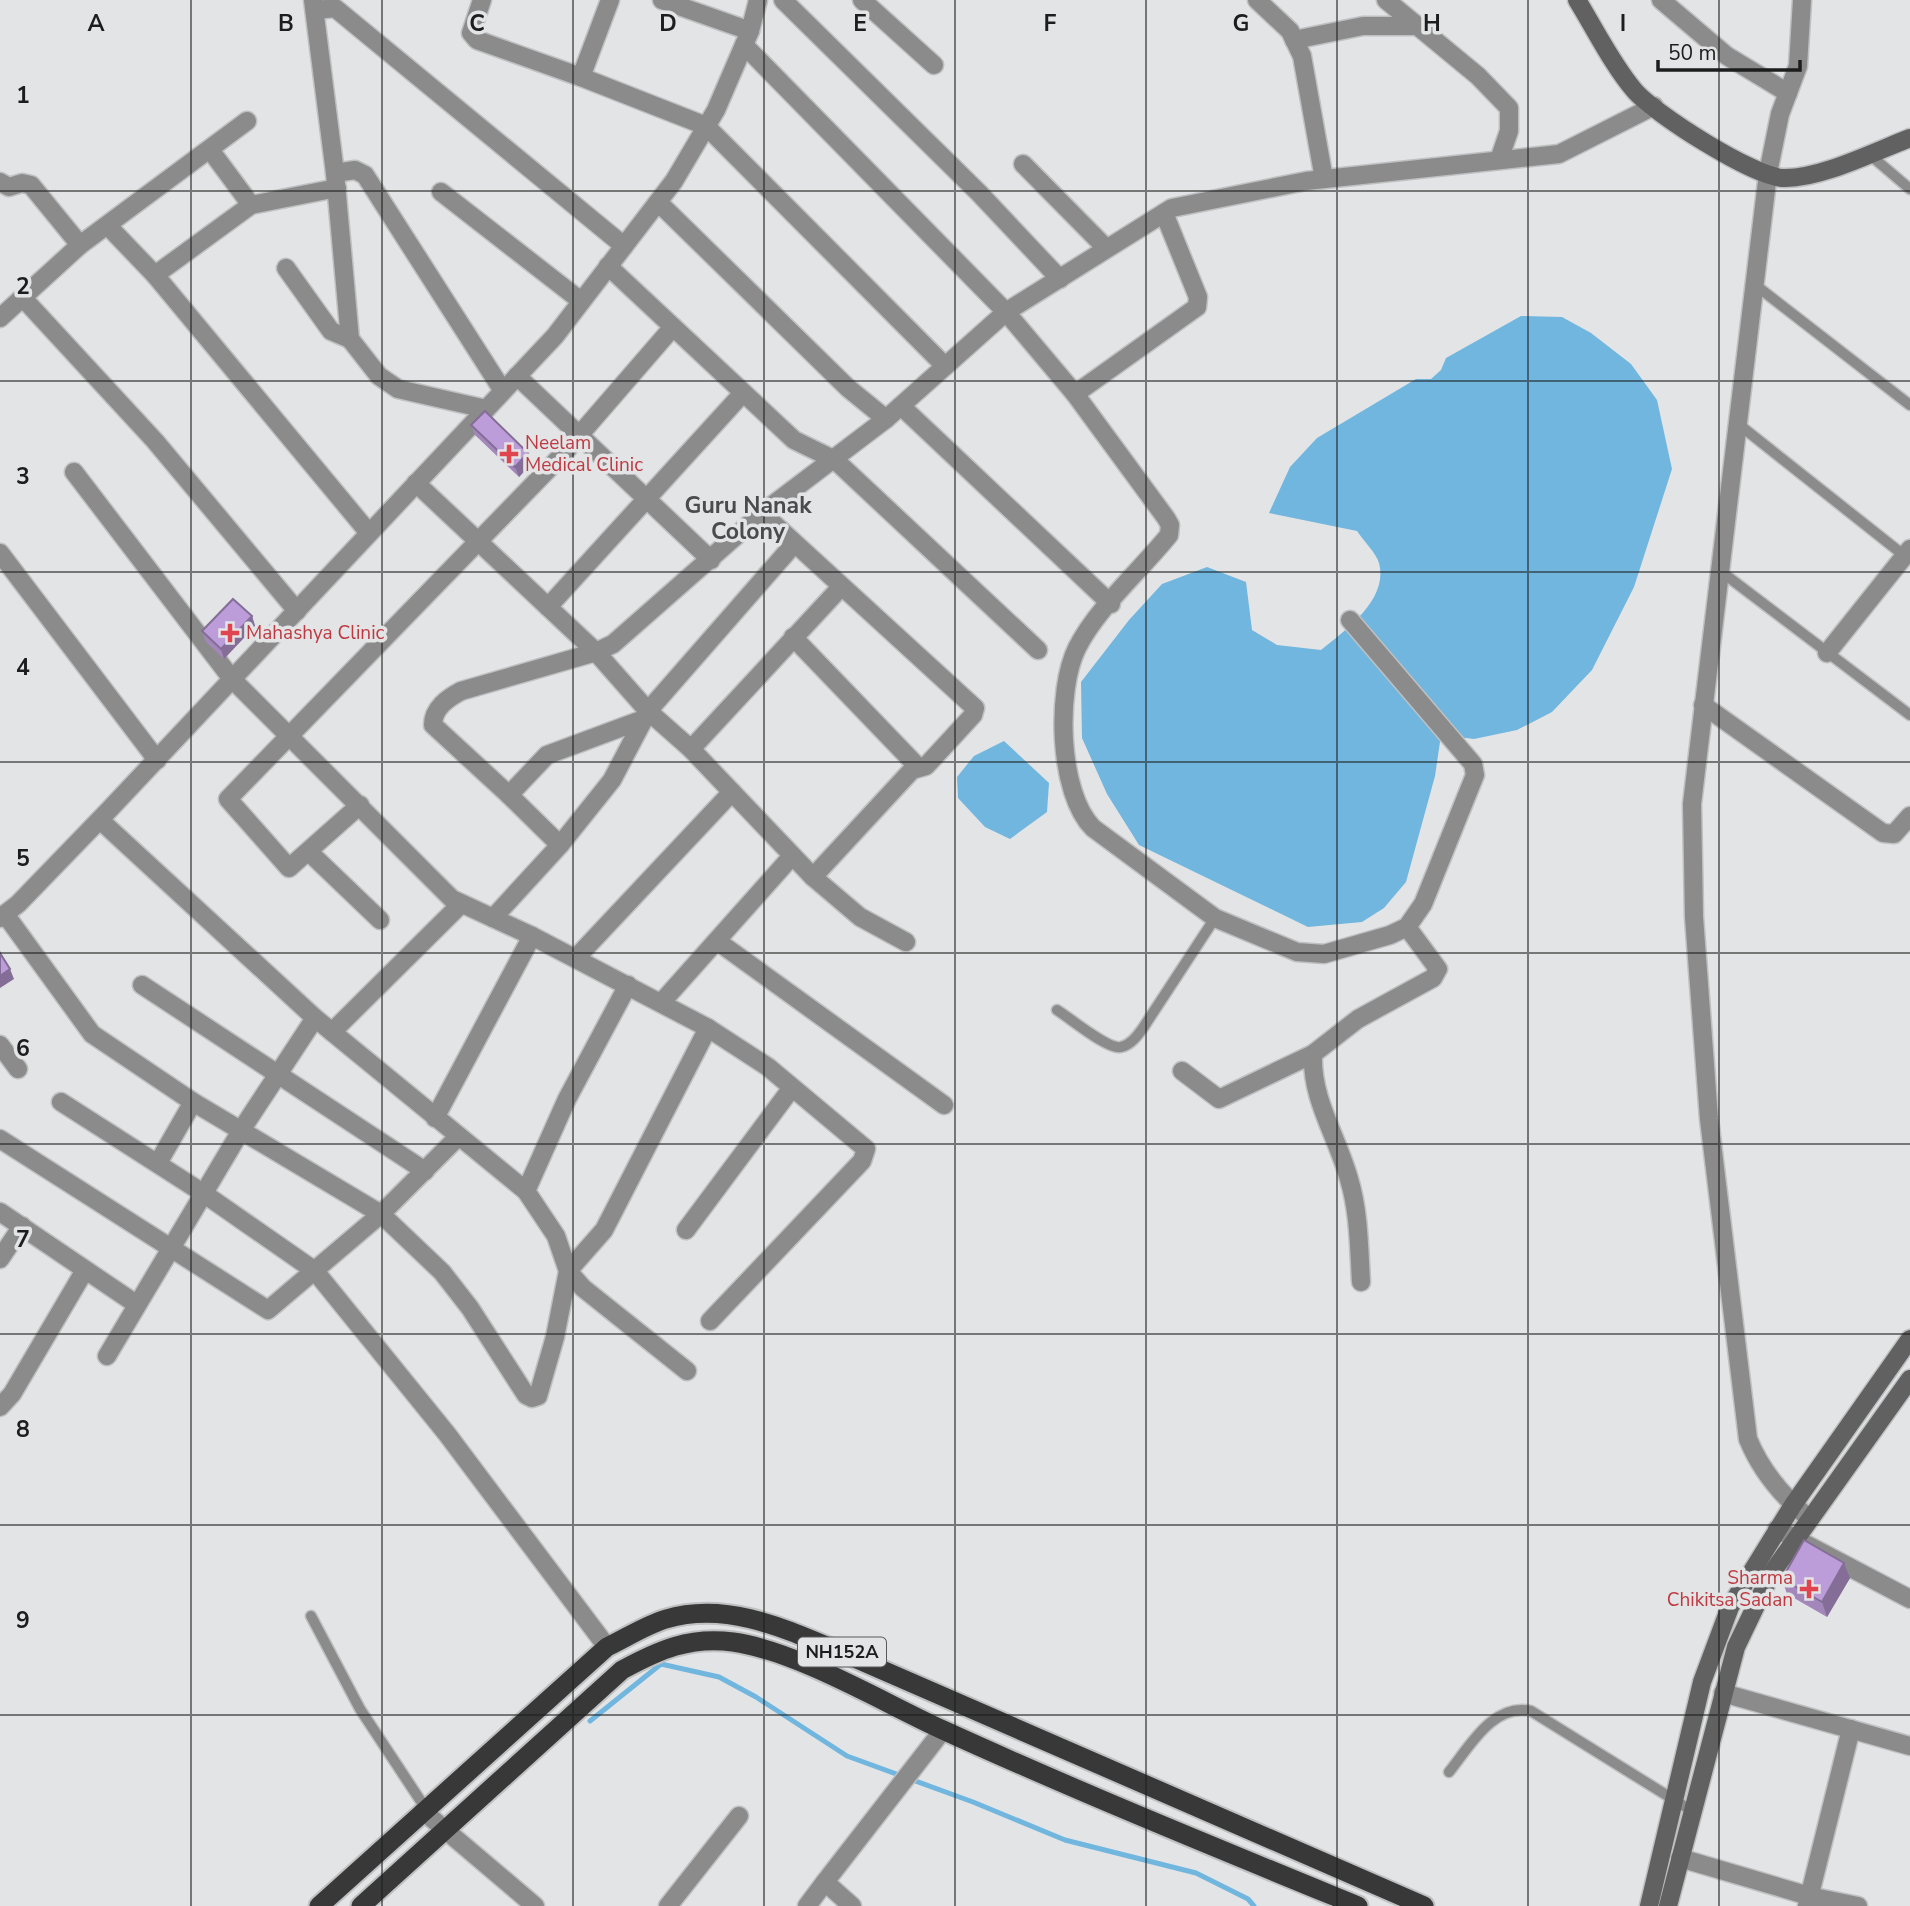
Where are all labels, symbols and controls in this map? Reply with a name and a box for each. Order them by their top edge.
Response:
text: A [87,8,105,39]
text: B [278,8,294,39]
text: C [469,8,485,39]
text: D [659,8,677,39]
text: E [853,8,867,39]
text: F [1044,8,1057,39]
text: G [1233,8,1249,39]
text: H [1423,8,1441,39]
text: I [1620,8,1626,39]
scale bar [1658,28,1800,72]
text: 50 m [1668,39,1717,67]
text: 1 [16,80,30,111]
text: 2 [16,271,30,302]
place label: Neelam Medical Clinic [525,430,643,478]
marker: Neelam Medical Clinic [499,444,519,464]
text: 3 [16,461,30,492]
district label: Guru Nanak Colony [685,490,812,547]
place label: Mahashya Clinic [246,620,385,646]
marker: Mahashya Clinic [220,623,240,643]
text: 4 [16,652,30,683]
text: 5 [16,843,30,874]
text: 6 [16,1033,30,1064]
text: 7 [16,1224,30,1255]
text: 8 [16,1414,30,1445]
place label: Sharma Chikitsa Sadan [1667,1565,1793,1613]
marker: Sharma Chikitsa Sadan [1799,1579,1819,1599]
text: 9 [16,1605,30,1636]
road number: NH152A [798,1638,886,1666]

